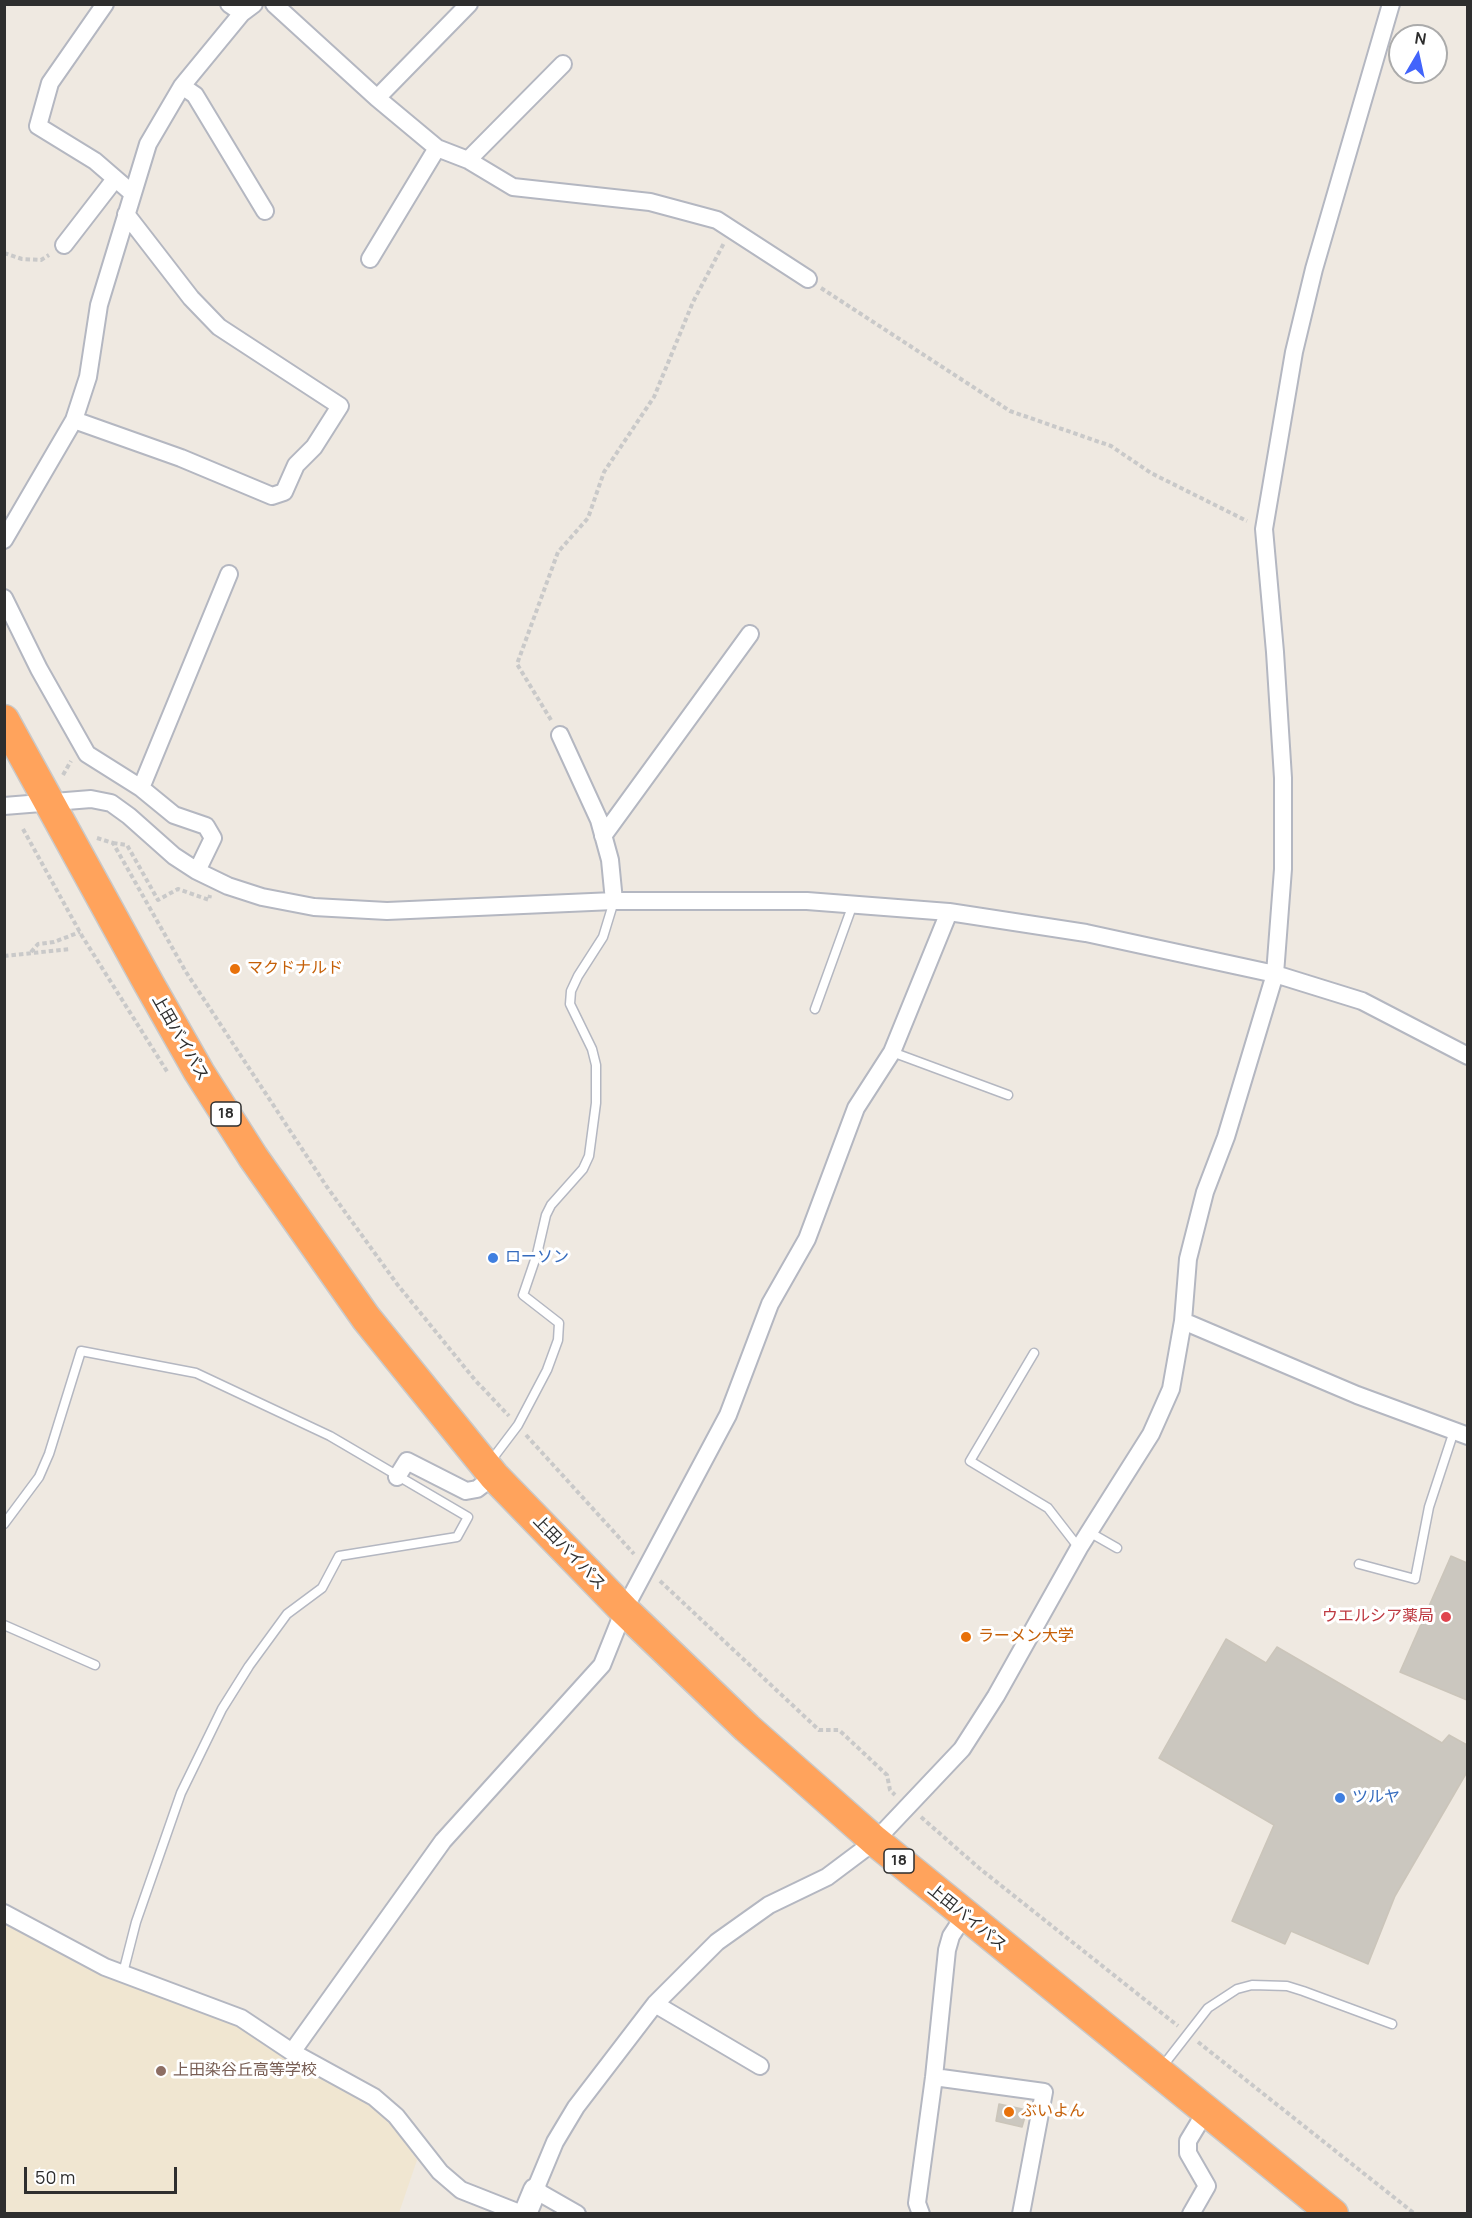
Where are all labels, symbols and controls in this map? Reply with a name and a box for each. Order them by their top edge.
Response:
north arrow [1388,24,1448,84]
text: N [1413,26,1428,50]
place label: マクドナルド [247,959,343,979]
marker: マクドナルド [228,962,242,976]
street label: 上田バイパス [148,992,212,1084]
road number: 18 [211,1102,241,1126]
place label: ローソン [505,1248,569,1268]
marker: ローソン [486,1251,500,1265]
street label: 上田バイパス [529,1512,609,1594]
place label: ウエルシア薬局 [1322,1607,1434,1627]
marker: ウエルシア薬局 [1439,1610,1453,1624]
place label: ラーメン大学 [978,1627,1074,1647]
marker: ラーメン大学 [959,1630,973,1644]
place label: ツルヤ [1352,1788,1400,1808]
marker: ツルヤ [1333,1791,1347,1805]
road number: 18 [884,1849,914,1873]
street label: 上田バイパス [924,1880,1010,1956]
place label: 上田染谷丘高等学校 [173,2061,317,2081]
marker: 上田染谷丘高等学校 [154,2064,168,2078]
place label: ぶいよん [1021,2102,1085,2122]
marker: ぶいよん [1002,2105,1016,2119]
scale bar [27,2155,180,2193]
text: 50 m [35,2165,75,2189]

